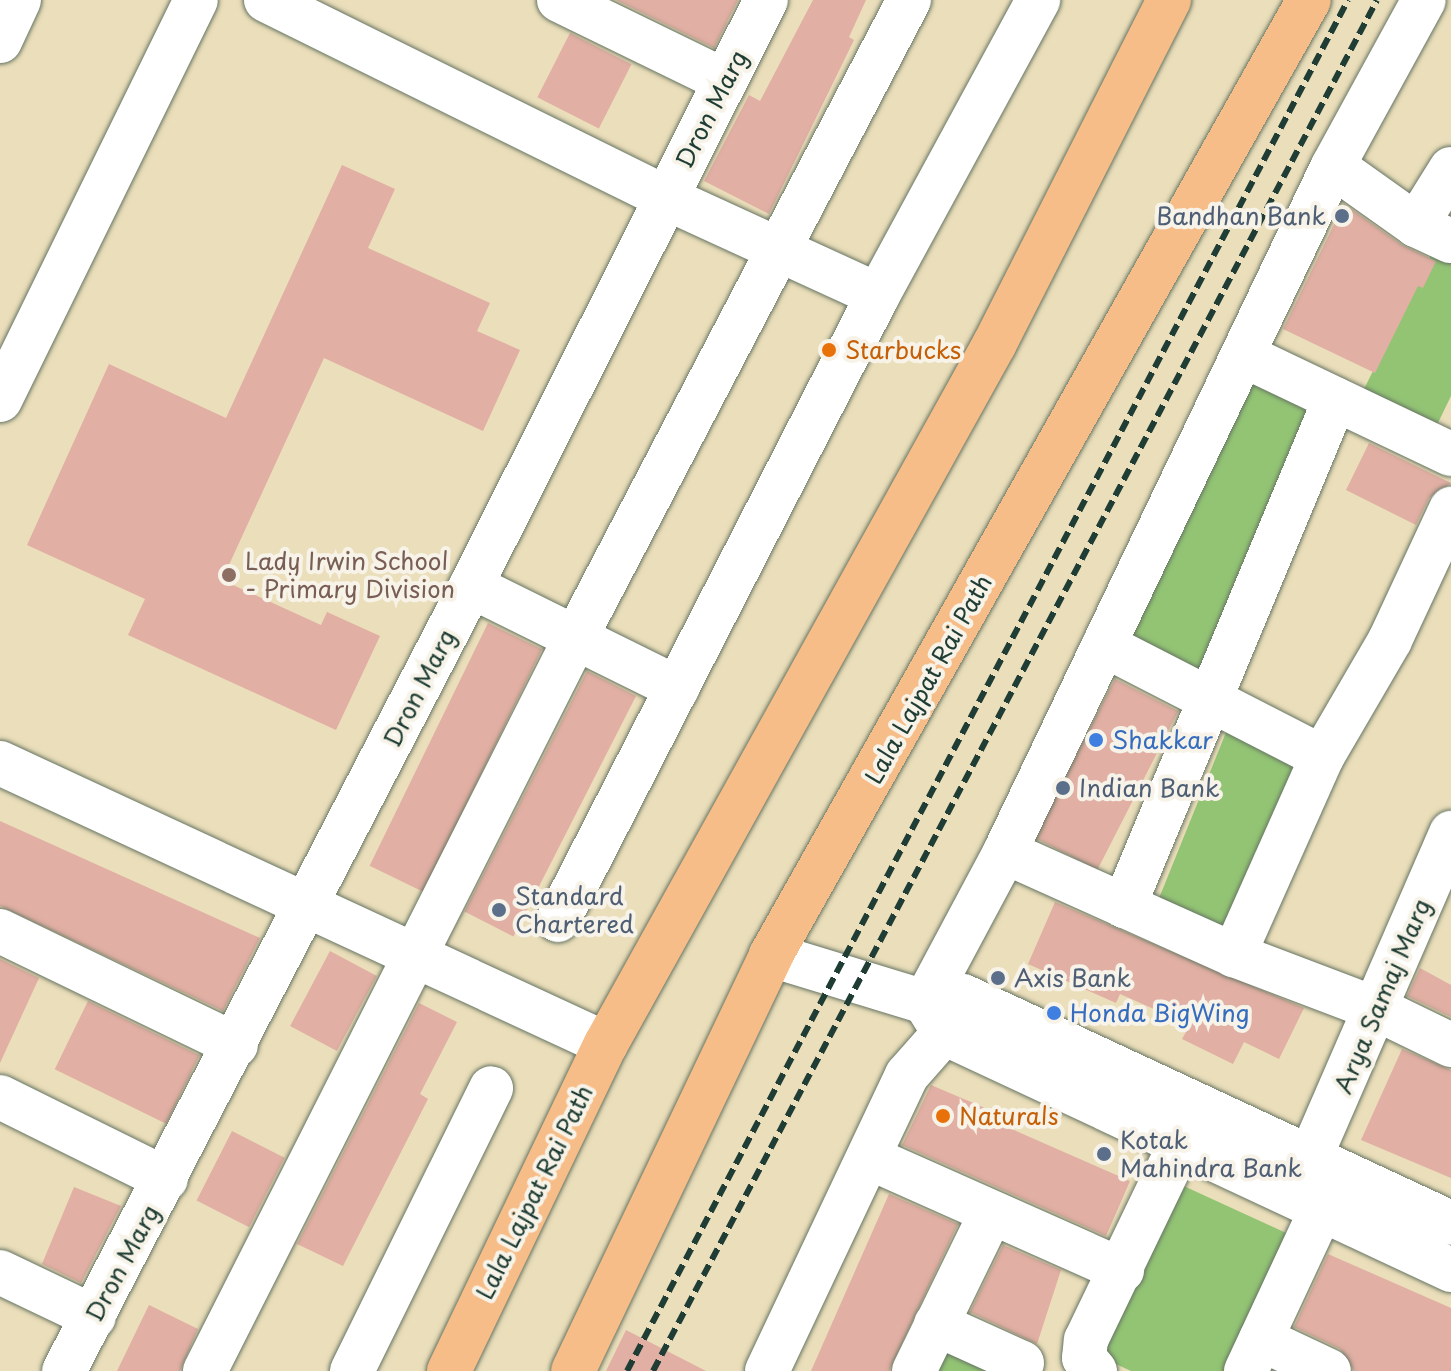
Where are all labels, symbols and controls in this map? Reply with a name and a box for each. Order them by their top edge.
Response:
street label: Dron Marg [669,45,753,173]
place label: Bandhan Bank [1155,202,1326,230]
marker: Bandhan Bank [1333,207,1351,225]
place label: Starbucks [845,336,961,364]
marker: Starbucks [820,341,838,359]
place label: Lady Irwin School - Primary Division [245,547,456,603]
marker: Lady Irwin School - Primary Division [220,566,238,584]
street label: Lala Lajpat Rai Path [858,568,998,790]
street label: Dron Marg [377,624,461,752]
place label: Shakkar [1112,726,1213,754]
marker: Shakkar [1087,731,1105,749]
place label: Indian Bank [1079,774,1219,802]
marker: Indian Bank [1054,779,1072,797]
place label: Standard Chartered [515,882,634,938]
street label: Arya Samaj Marg [1328,894,1436,1098]
marker: Standard Chartered [490,901,508,919]
place label: Axis Bank [1014,964,1132,992]
marker: Axis Bank [989,969,1007,987]
place label: Honda BigWing [1070,999,1251,1027]
marker: Honda BigWing [1045,1004,1063,1022]
street label: Lala Lajpat Rai Path [469,1079,599,1305]
place label: Naturals [959,1102,1059,1130]
marker: Naturals [934,1107,952,1125]
place label: Kotak Mahindra Bank [1120,1126,1302,1182]
marker: Kotak Mahindra Bank [1095,1145,1113,1163]
street label: Dron Marg [79,1200,165,1326]

